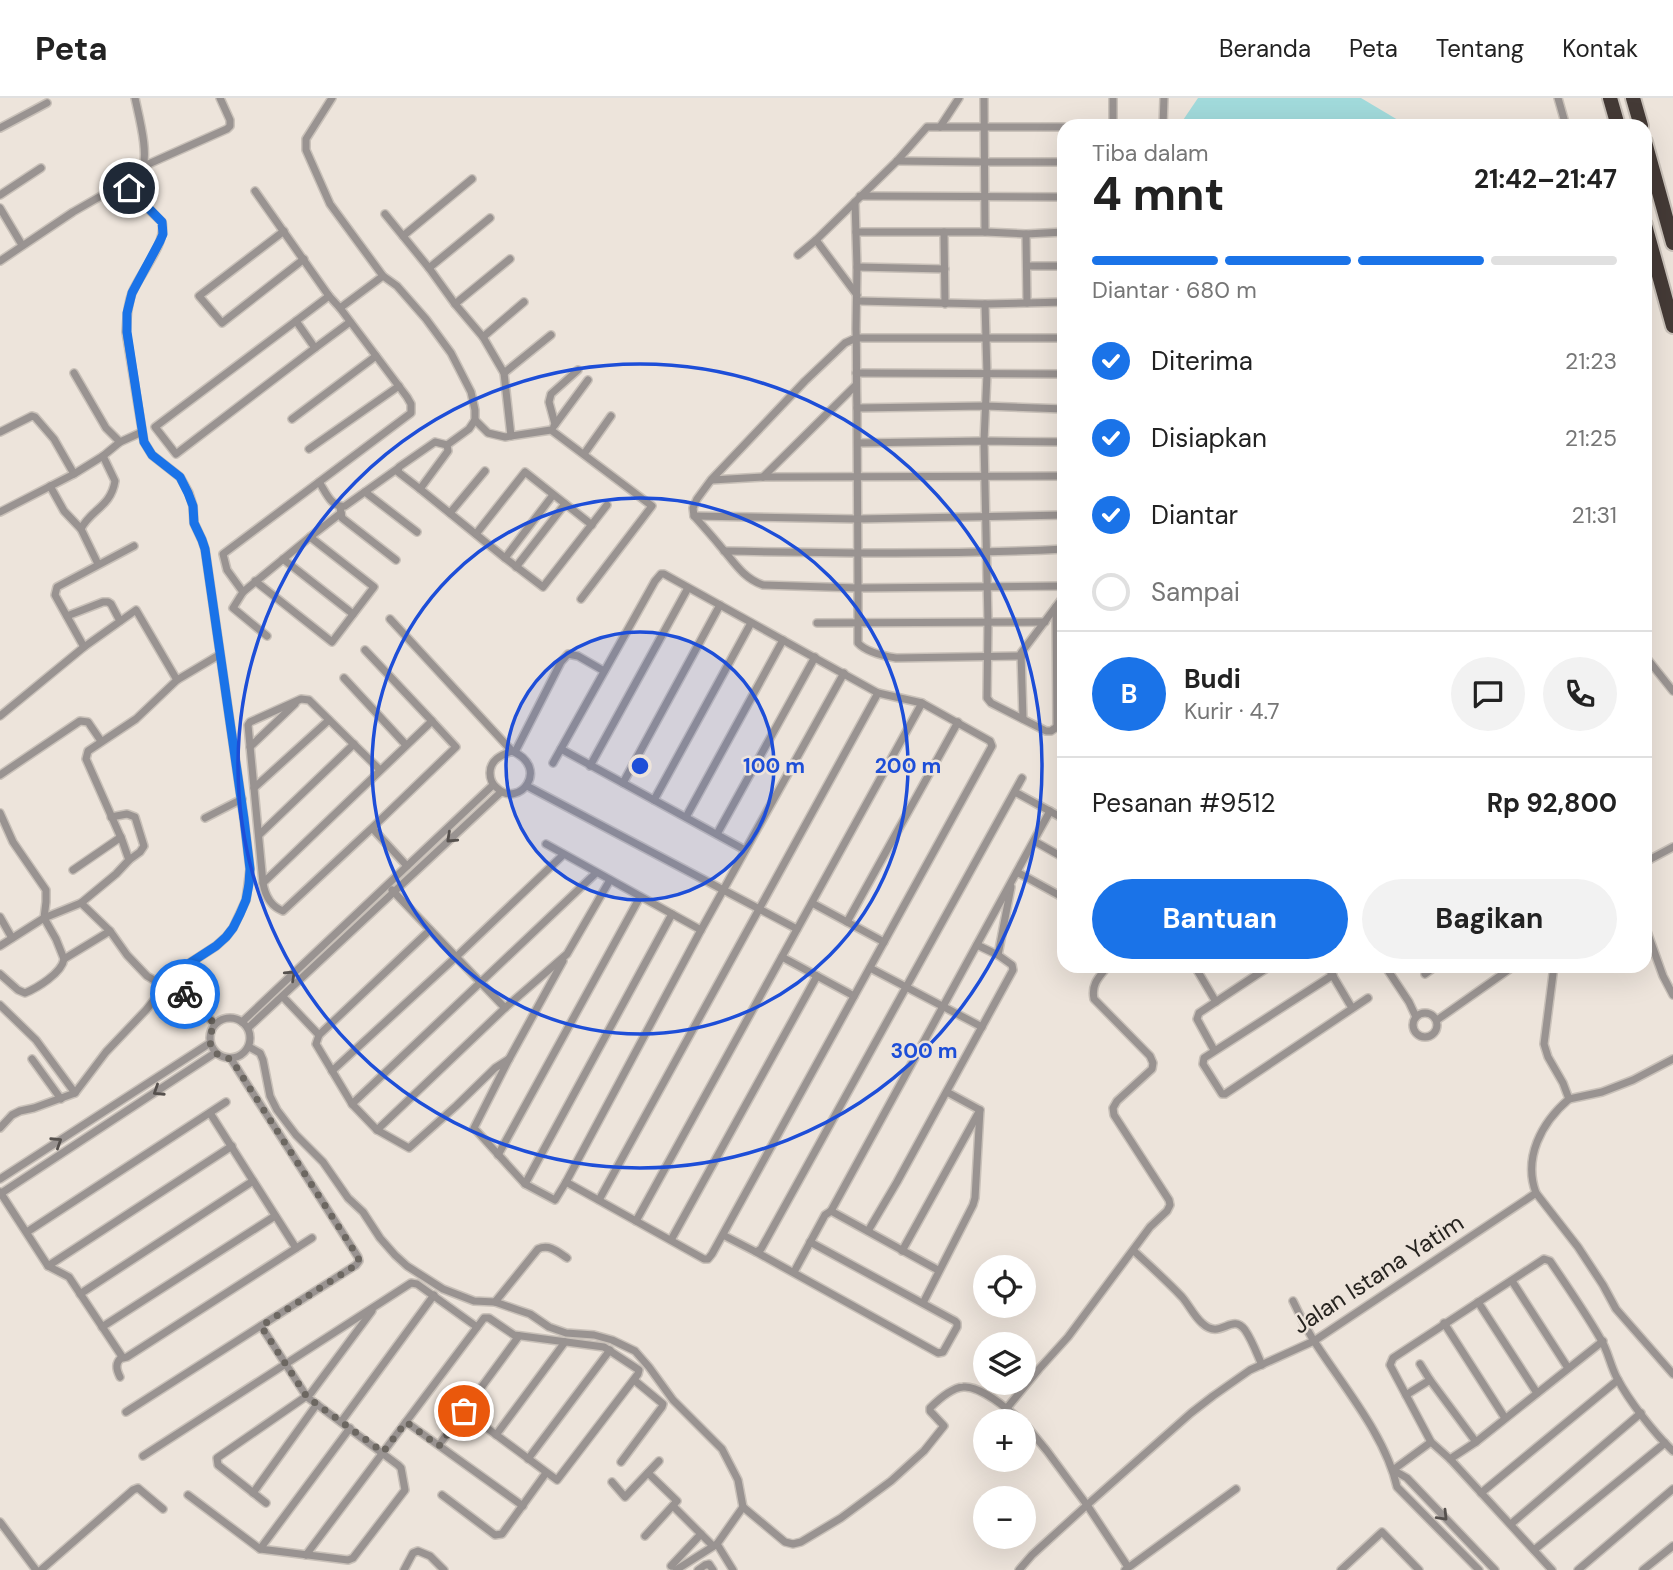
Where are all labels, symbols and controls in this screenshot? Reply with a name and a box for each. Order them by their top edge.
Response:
text: Peta [35,27,108,70]
text: Beranda [1219,33,1311,64]
text: Peta [1349,33,1398,64]
text: Tentang [1436,33,1524,64]
text: Kontak [1562,33,1638,64]
text: Tiba dalam [1092,138,1209,168]
pin [99,158,159,218]
text: 21:42–21:47 [1474,162,1617,196]
text: 4 mnt [1092,164,1224,224]
icon: home [110,169,148,207]
text: Diantar · 680 m [1092,275,1257,305]
icon: check [1092,342,1130,380]
text: Diterima [1151,344,1253,378]
text: 21:23 [1565,346,1617,376]
icon: check [1092,419,1130,457]
text: Disiapkan [1151,421,1267,455]
text: 21:25 [1565,423,1617,453]
icon: check [1092,496,1130,534]
text: Diantar [1151,498,1238,532]
text: 21:31 [1572,500,1617,530]
text: Sampai [1151,575,1240,609]
button: chat [1451,657,1525,731]
button: phone [1543,657,1617,731]
text: Budi [1184,662,1241,696]
text: B [1121,677,1137,711]
text: Kurir · 4.7 [1184,696,1280,726]
text: 100 m [743,752,805,780]
text: 200 m [875,752,941,780]
centre of rings [628,754,652,778]
text: Pesanan #9512 [1092,786,1275,820]
text: Rp 92,800 [1487,786,1617,820]
one-way arrow [446,829,459,842]
button: Bantuan [1092,879,1348,959]
button: Bagikan [1362,879,1617,959]
courier [150,959,220,1029]
one-way arrow [283,970,296,983]
icon: bike [166,975,204,1013]
text: 300 m [891,1037,957,1065]
one-way arrow [153,1082,166,1095]
one-way arrow [50,1137,63,1150]
street label: Jalan Istana Yatim [1286,1207,1469,1340]
map controls [973,1255,1036,1549]
button: locate [973,1255,1036,1318]
button: layers [973,1332,1036,1395]
pin [434,1381,494,1441]
icon: bag [445,1392,483,1430]
button: + [973,1409,1036,1472]
button: − [973,1486,1036,1549]
one-way arrow [1435,1508,1448,1521]

